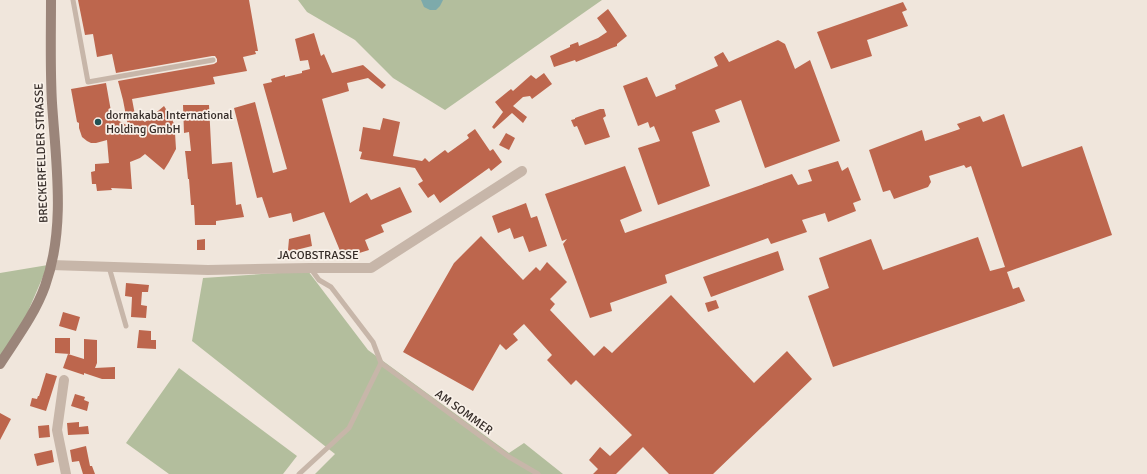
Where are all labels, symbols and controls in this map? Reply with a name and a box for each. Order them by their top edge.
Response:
street label: BRECKERFELDER STRASSE [32,83,51,223]
place label: dormakaba International Holding GmbH [106,108,233,137]
marker: dormakaba International Holding GmbH [93,117,103,127]
street label: JACOBSTRASSE [277,248,359,263]
street label: AM SOMMER [432,386,495,438]

